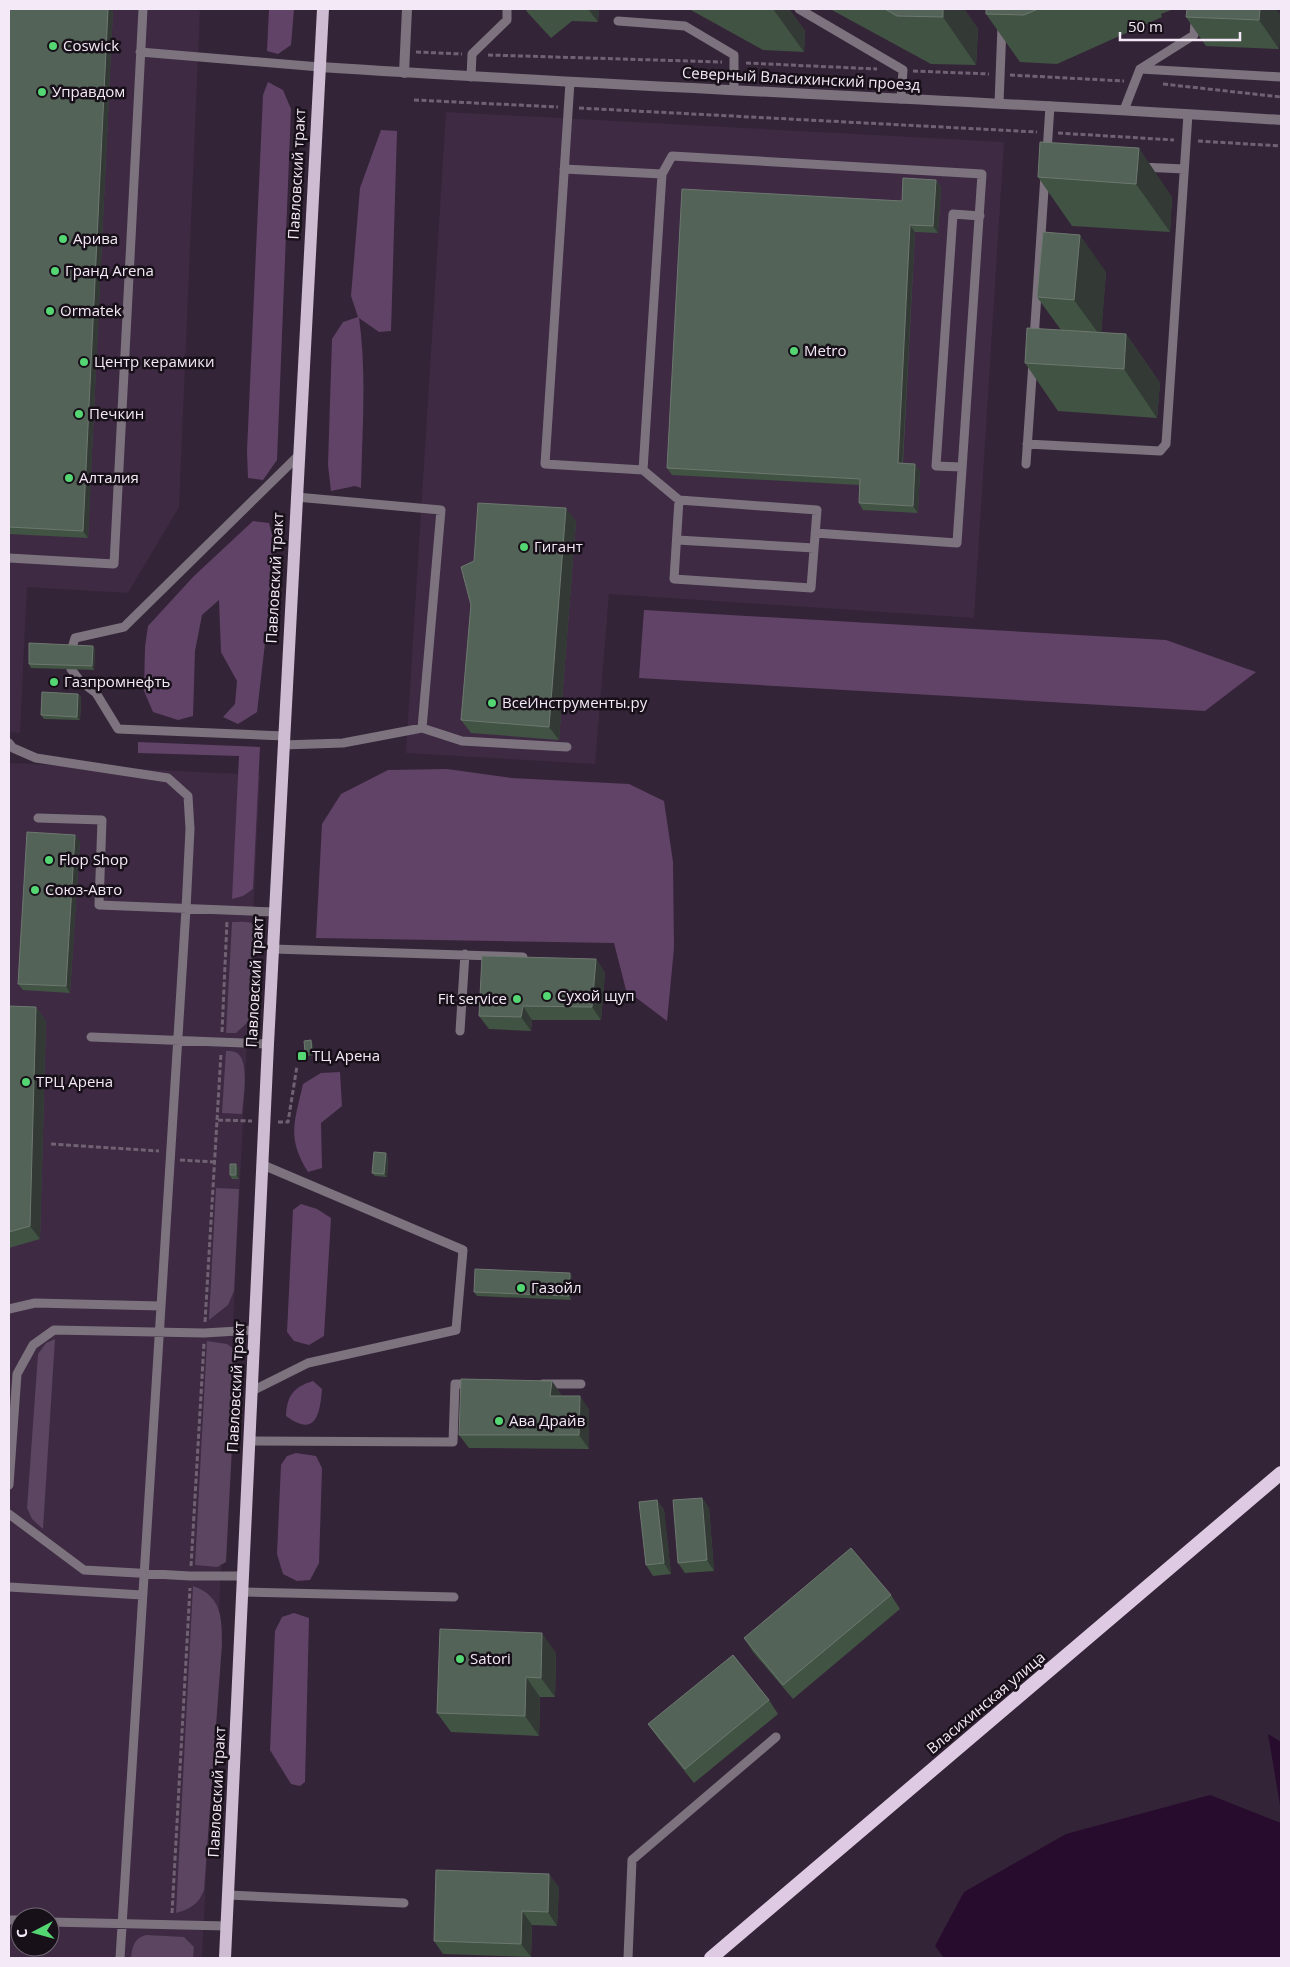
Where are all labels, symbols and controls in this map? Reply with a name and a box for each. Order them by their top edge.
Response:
scale bar [1120,10,1240,42]
text: 50 m [1128,16,1163,36]
place label: Coswick [63,35,119,55]
marker: Coswick [47,40,59,52]
street label: Северный Власихинский проезд [681,62,921,94]
place label: Управдом [52,81,125,101]
marker: Управдом [36,86,48,98]
street label: Павловский тракт [283,108,309,240]
place label: Арива [73,228,118,248]
marker: Арива [57,233,69,245]
place label: Гранд Arena [65,260,154,280]
marker: Гранд Arena [49,265,61,277]
place label: Ormatek [60,300,122,320]
marker: Ormatek [44,305,56,317]
place label: Metro [804,340,846,360]
marker: Metro [788,345,800,357]
place label: Центр керамики [94,351,215,371]
marker: Центр керамики [78,356,90,368]
place label: Печкин [89,403,144,423]
marker: Печкин [73,408,85,420]
place label: Алталия [79,467,139,487]
marker: Алталия [63,472,75,484]
street label: Павловский тракт [261,512,287,644]
place label: Гигант [534,536,583,556]
marker: Гигант [518,541,530,553]
place label: Газпромнефть [64,671,171,691]
marker: Газпромнефть [48,676,60,688]
place label: ВсеИнструменты.ру [502,692,648,712]
marker: ВсеИнструменты.ру [486,697,498,709]
place label: Flop Shop [59,849,128,869]
marker: Flop Shop [43,854,55,866]
place label: Союз-Авто [45,879,122,899]
marker: Союз-Авто [29,884,41,896]
street label: Павловский тракт [241,916,267,1048]
place label: Сухой щуп [557,985,635,1005]
place label: Fit service [438,988,507,1008]
marker: Сухой щуп [541,990,553,1002]
marker: Fit service [511,993,523,1005]
place label: ТЦ Арена [312,1045,380,1065]
marker: ТЦ Арена [296,1050,308,1062]
place label: ТРЦ Арена [36,1071,113,1091]
marker: ТРЦ Арена [20,1076,32,1088]
place label: Газойл [531,1277,582,1297]
marker: Газойл [515,1282,527,1294]
street label: Павловский тракт [222,1321,248,1453]
place label: Ава Драйв [509,1410,585,1430]
marker: Ава Драйв [493,1415,505,1427]
street label: Власихинская улица [922,1647,1049,1758]
place label: Satori [470,1648,511,1668]
marker: Satori [454,1653,466,1665]
street label: Павловский тракт [203,1726,229,1858]
north arrow [10,1907,60,1957]
text: С [12,1928,31,1939]

